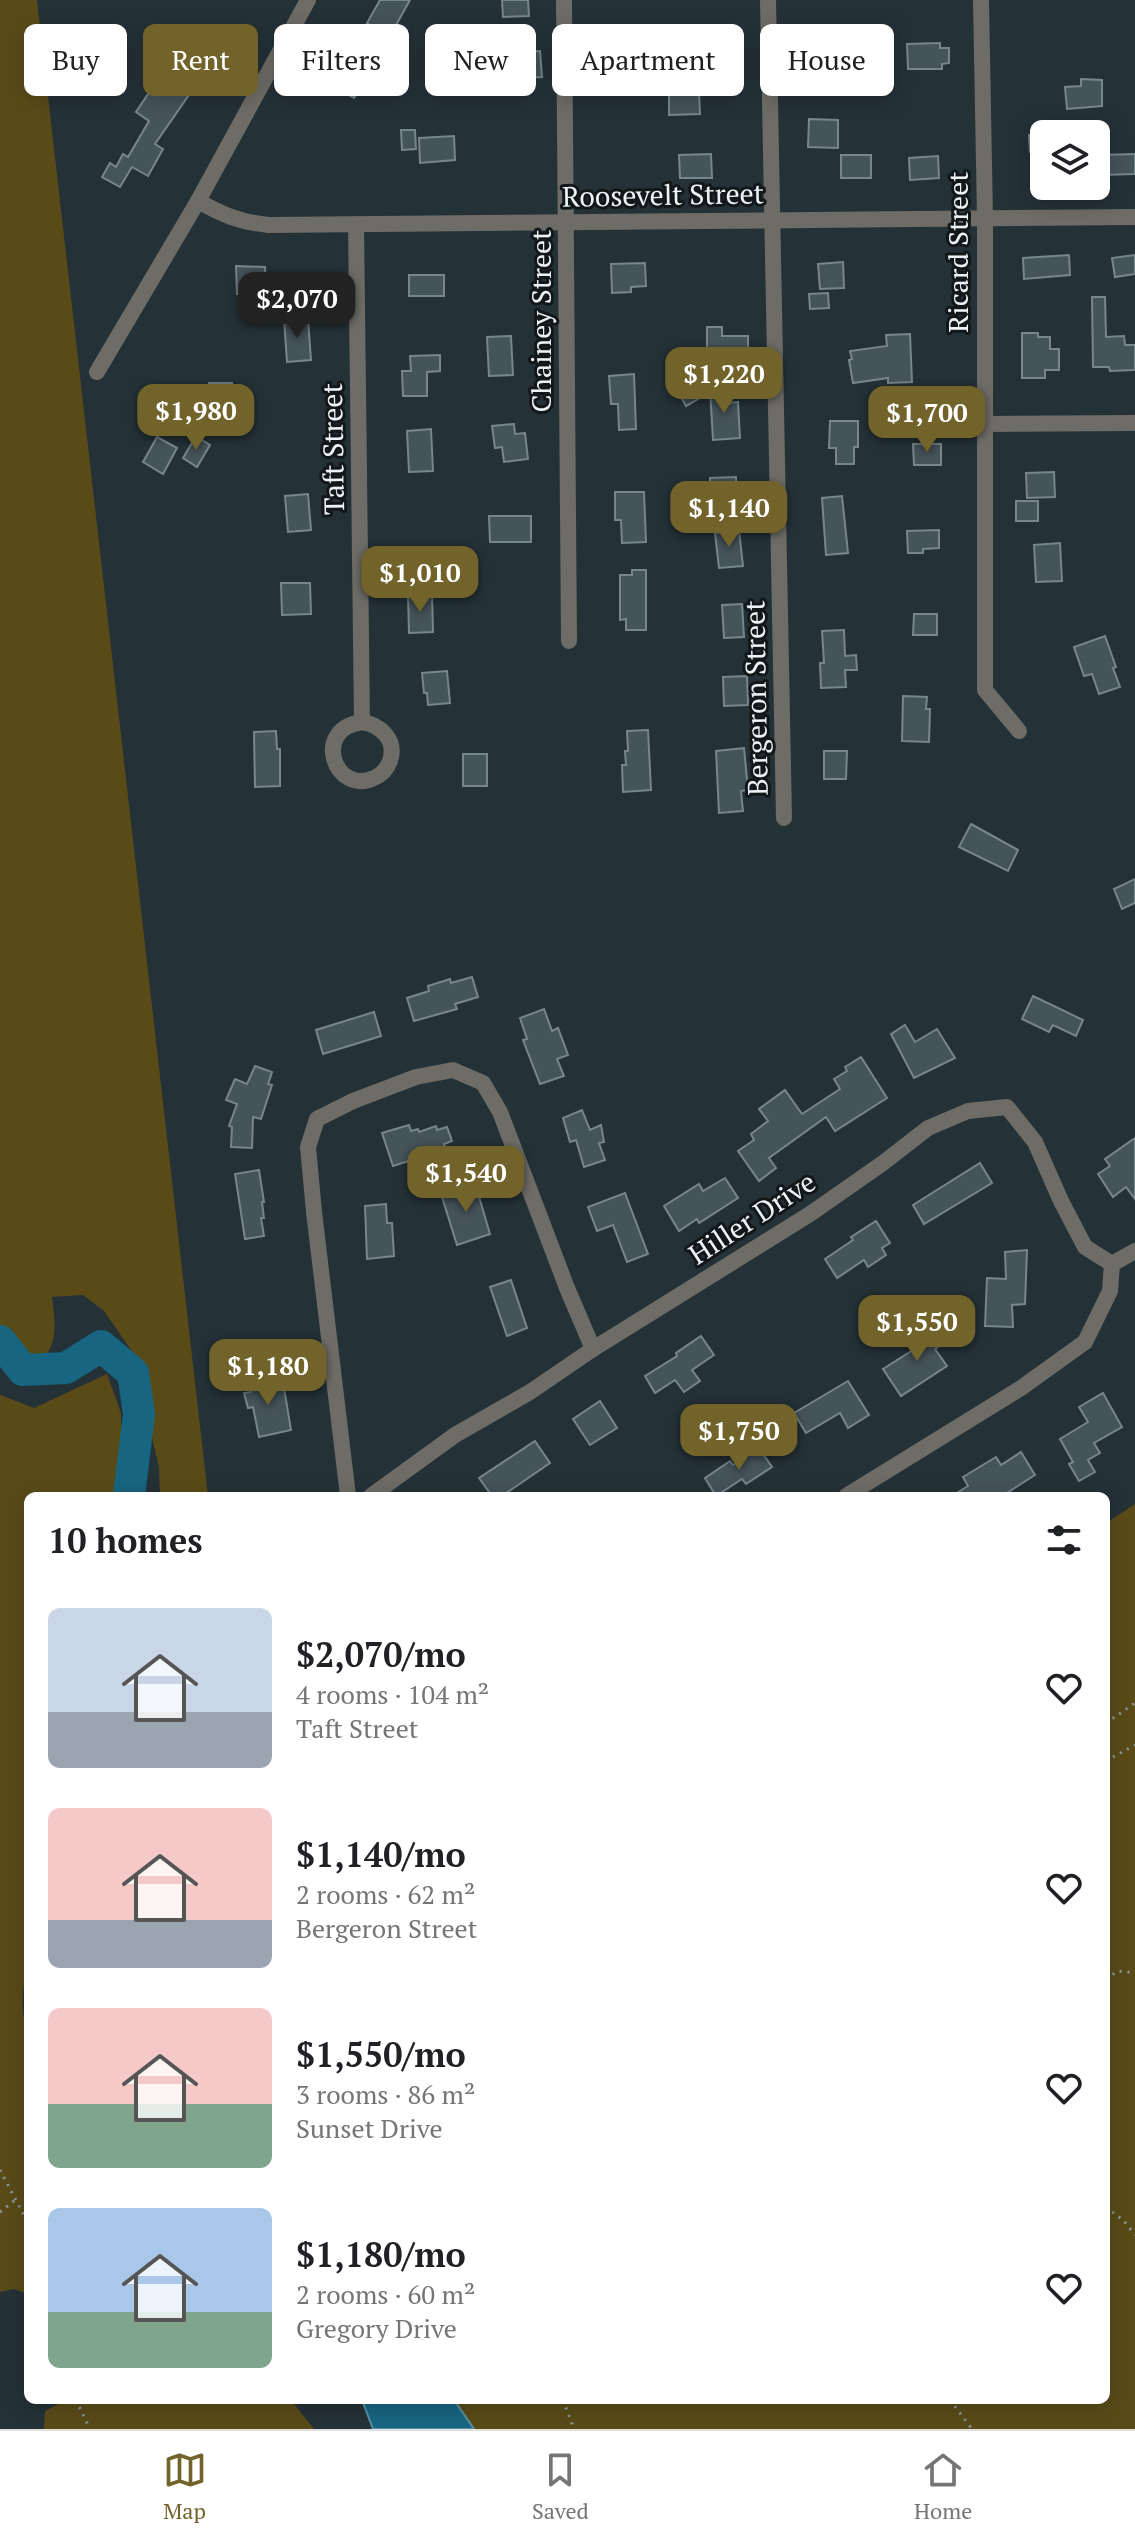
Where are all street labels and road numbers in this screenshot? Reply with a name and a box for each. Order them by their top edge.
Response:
street label: Ricard Street [939,171,976,333]
street label: Roosevelt Street [562,174,765,215]
street label: Chainey Street [522,229,559,412]
street label: Taft Street [313,382,352,515]
street label: Bergeron Street [735,599,776,796]
street label: Hiller Drive [681,1163,822,1272]

